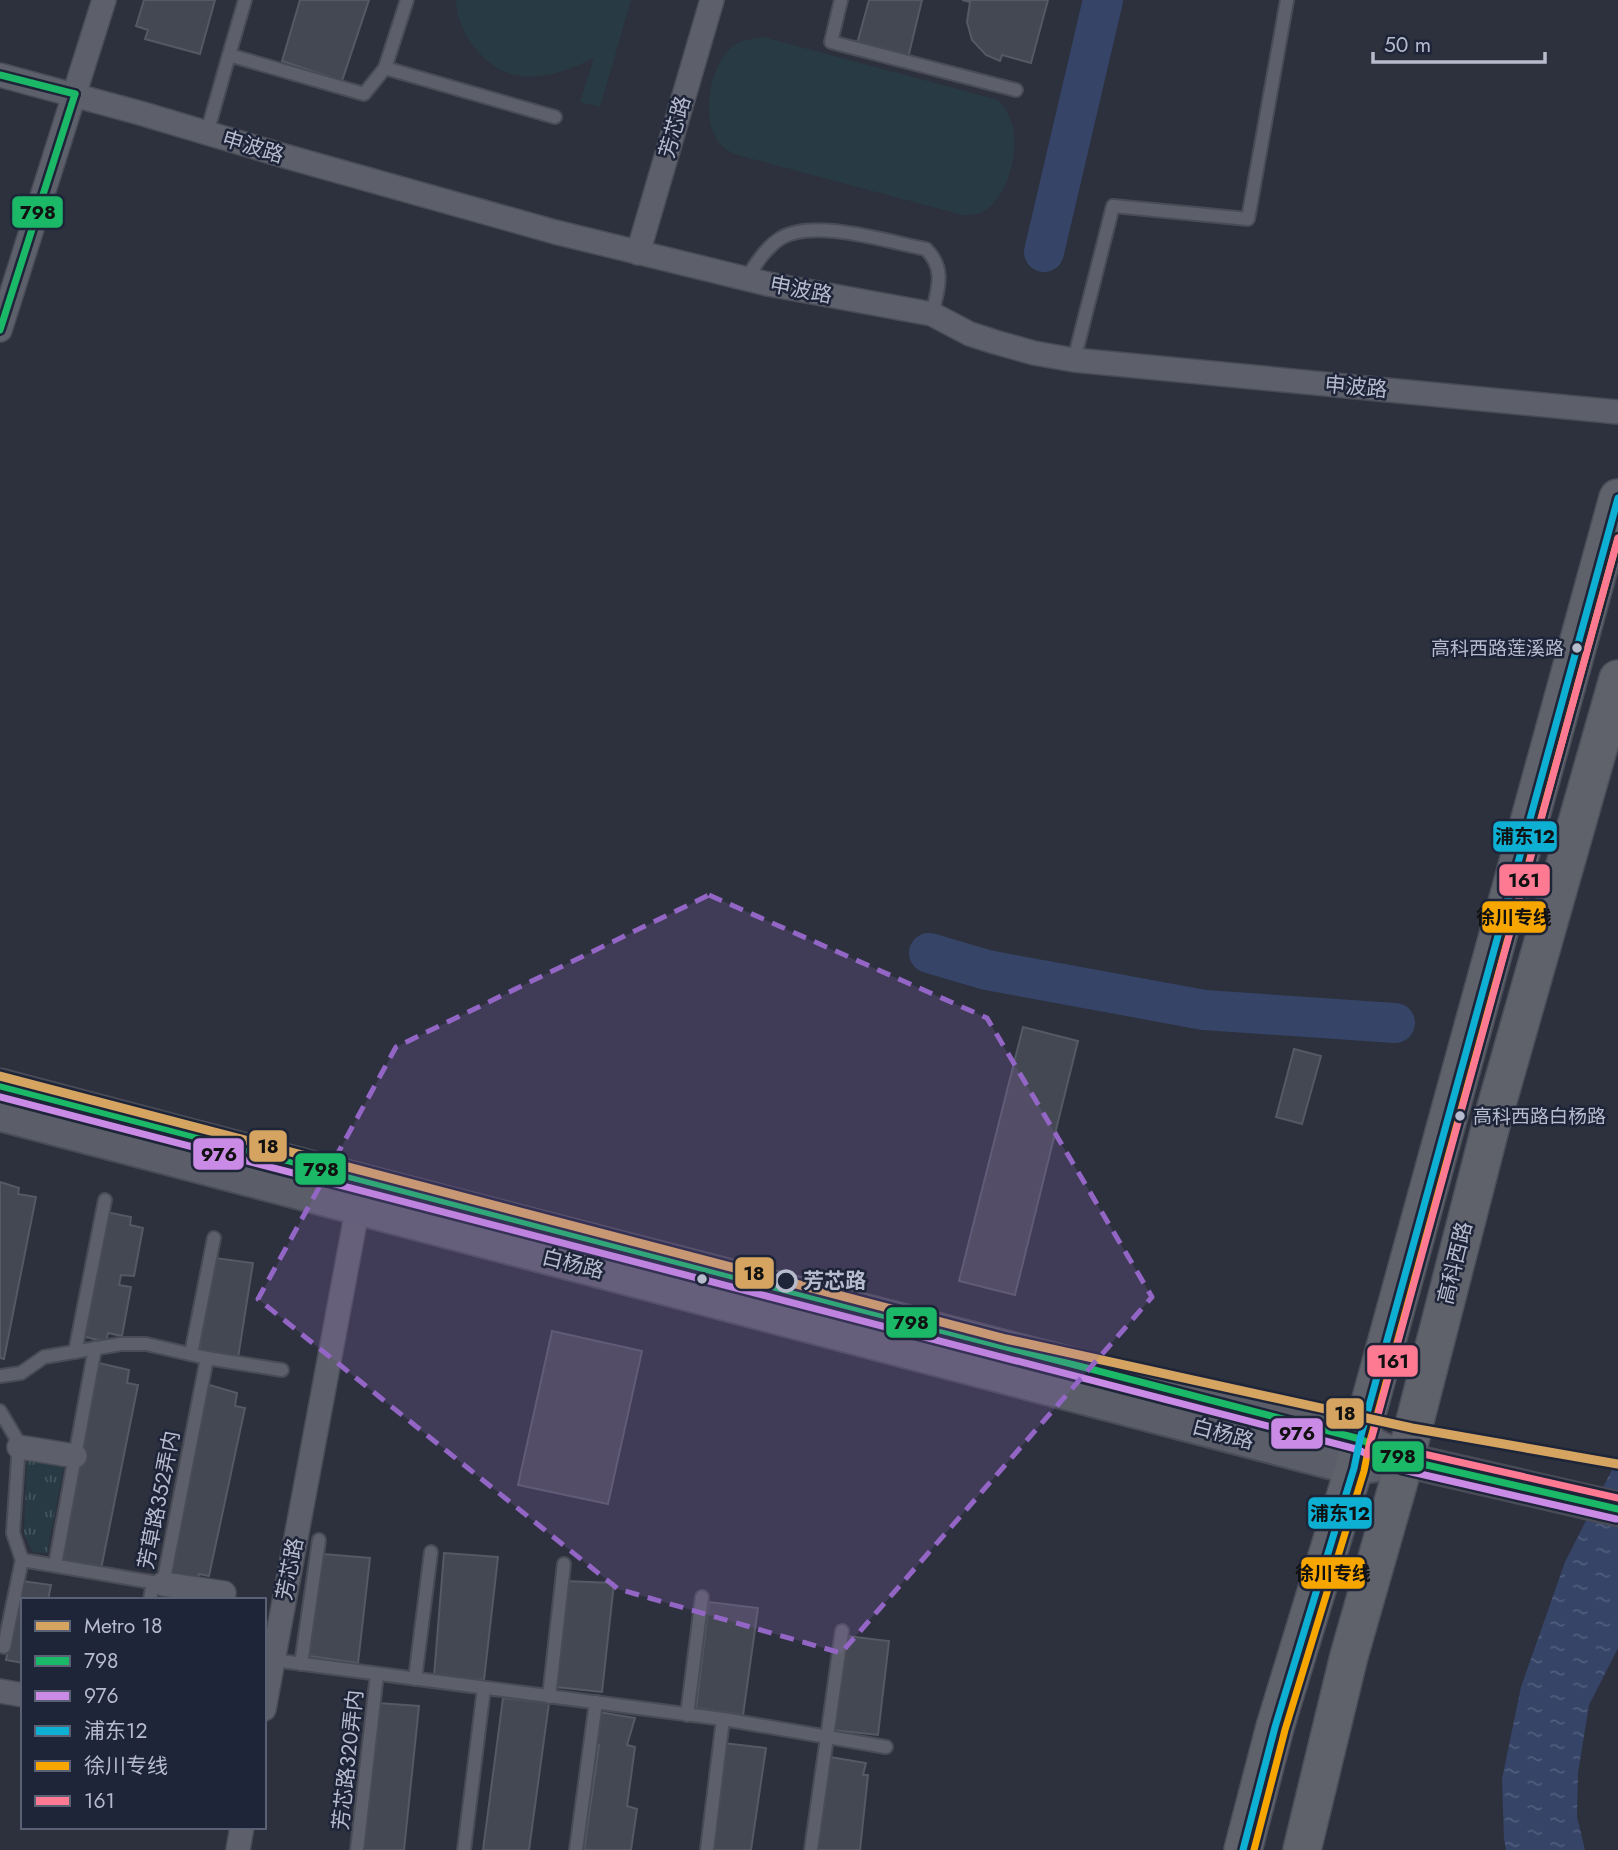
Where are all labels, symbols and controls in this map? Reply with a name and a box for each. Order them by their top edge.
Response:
scale bar [1373,21,1544,65]
text: 50 m [1384,30,1431,60]
street label: 芳芯路 [652,93,698,161]
street label: 申波路 [218,123,288,171]
line badge: 798 [11,195,64,229]
text: 798 [20,199,56,226]
street label: 申波路 [767,269,835,311]
street label: 申波路 [1323,369,1389,405]
place label: 高科西路莲溪路 [1431,635,1564,662]
marker: 高科西路莲溪路 [1570,641,1584,655]
line badge: 浦东12 [1492,820,1558,853]
text: 浦东12 [1495,823,1555,850]
line badge: 161 [1498,863,1551,897]
text: 161 [1508,867,1540,894]
line badge: 徐川专线 [1481,900,1547,934]
text: 徐川专线 [1476,904,1552,931]
place label: 高科西路白杨路 [1473,1103,1606,1130]
marker: 高科西路白杨路 [1453,1109,1467,1123]
line badge: 18 [248,1129,288,1163]
text: 18 [257,1133,279,1160]
line badge: 976 [192,1137,245,1171]
text: 976 [201,1141,237,1168]
line badge: 798 [294,1152,347,1186]
text: 798 [303,1156,339,1183]
street label: 高科西路 [1430,1219,1480,1307]
street label: 白杨路 [539,1242,607,1286]
line badge: 18 [734,1256,775,1290]
text: 18 [743,1260,765,1287]
place label: 芳芯路 [803,1266,866,1296]
marker: 芳芯路 [775,1270,797,1292]
unlabelled marker [695,1272,709,1286]
line badge: 798 [885,1306,938,1339]
text: 798 [893,1309,929,1336]
line badge: 161 [1366,1344,1419,1378]
text: 161 [1377,1348,1409,1375]
line badge: 18 [1325,1397,1365,1430]
text: 18 [1334,1400,1356,1427]
street label: 白杨路 [1189,1411,1257,1457]
line badge: 976 [1270,1417,1324,1450]
text: 976 [1279,1420,1315,1447]
street label: 芳草路352弄内 [131,1428,187,1572]
line badge: 798 [1371,1440,1425,1473]
text: 798 [1380,1443,1416,1470]
line badge: 浦东12 [1307,1496,1373,1530]
text: 浦东12 [1310,1500,1370,1527]
street label: 芳芯路 [269,1535,311,1603]
line badge: 徐川专线 [1300,1556,1366,1590]
text: 徐川专线 [1295,1560,1371,1587]
legend [21,1598,266,1829]
text: Metro 18 [84,1611,162,1641]
text: 798 [84,1646,119,1676]
text: 976 [84,1681,119,1711]
street label: 芳芯路320弄内 [326,1688,370,1832]
text: 浦东12 [84,1716,147,1746]
text: 徐川专线 [84,1751,168,1781]
text: 161 [84,1786,115,1816]

